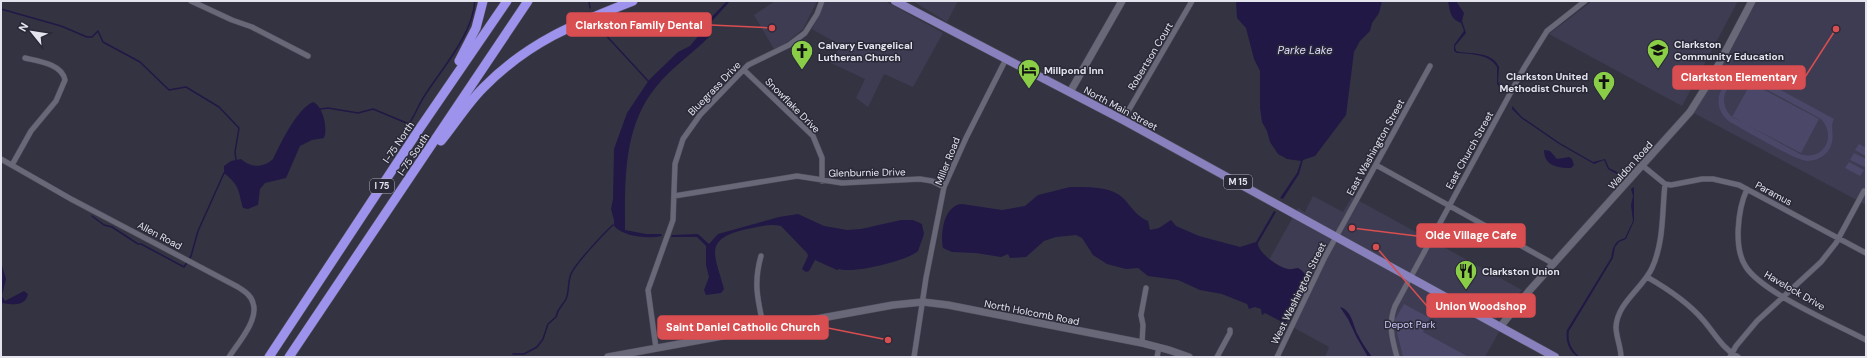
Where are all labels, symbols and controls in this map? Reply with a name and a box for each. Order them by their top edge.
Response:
north arrow [12,12,52,52]
callout: Clarkston Family Dental [567,13,711,36]
text: Clarkston Family Dental [575,18,703,32]
text: N [15,20,31,34]
street label: Robertson Court [1125,20,1176,93]
school or university icon: Clarkston Community Education [1645,37,1671,70]
church icon: Calvary Evangelical Lutheran Church [789,38,815,71]
place label: Clarkston Community Education [1674,38,1784,63]
place label: Calvary Evangelical Lutheran Church [818,39,913,64]
water label: Parke Lake [1278,43,1332,57]
hotel icon: Millpond Inn [1016,57,1042,90]
street label: Bluegrass Drive [685,58,744,118]
place label: Millpond Inn [1044,64,1104,77]
callout: Clarkston Elementary [1673,66,1805,89]
church icon: Clarkston United Methodist Church [1591,69,1617,102]
place label: Clarkston United Methodist Church [1499,70,1588,95]
text: Clarkston Elementary [1681,70,1798,84]
street label: Snowflake Drive [762,75,823,136]
street label: North Main Street [1082,83,1160,133]
street label: East Washington Street [1344,97,1407,198]
street label: East Church Street [1443,109,1496,191]
street label: I-75 North [380,119,417,165]
street label: I-75 South [395,131,432,178]
street label: Miller Road [932,135,963,187]
street label: Waldon Road [1605,138,1656,192]
street label: Glenburnie Drive [828,165,906,180]
road number: M 15 [1224,175,1252,189]
street label: Paramus [1753,178,1794,209]
road number: I 75 [370,179,394,193]
street label: Allen Road [135,218,184,253]
callout: Olde Village Cafe [1417,224,1525,247]
text: Olde Village Cafe [1425,228,1517,242]
street label: West Washington Street [1268,240,1329,346]
restaurant icon: Clarkston Union [1453,258,1479,291]
place label: Clarkston Union [1482,265,1560,278]
street label: Havelock Drive [1762,268,1828,313]
callout: Union Woodshop [1427,294,1535,317]
street label: North Holcomb Road [983,297,1081,328]
text: Union Woodshop [1435,299,1527,313]
callout: Saint Daniel Catholic Church [658,316,828,339]
park label: Depot Park [1385,318,1435,331]
text: Saint Daniel Catholic Church [666,320,820,334]

